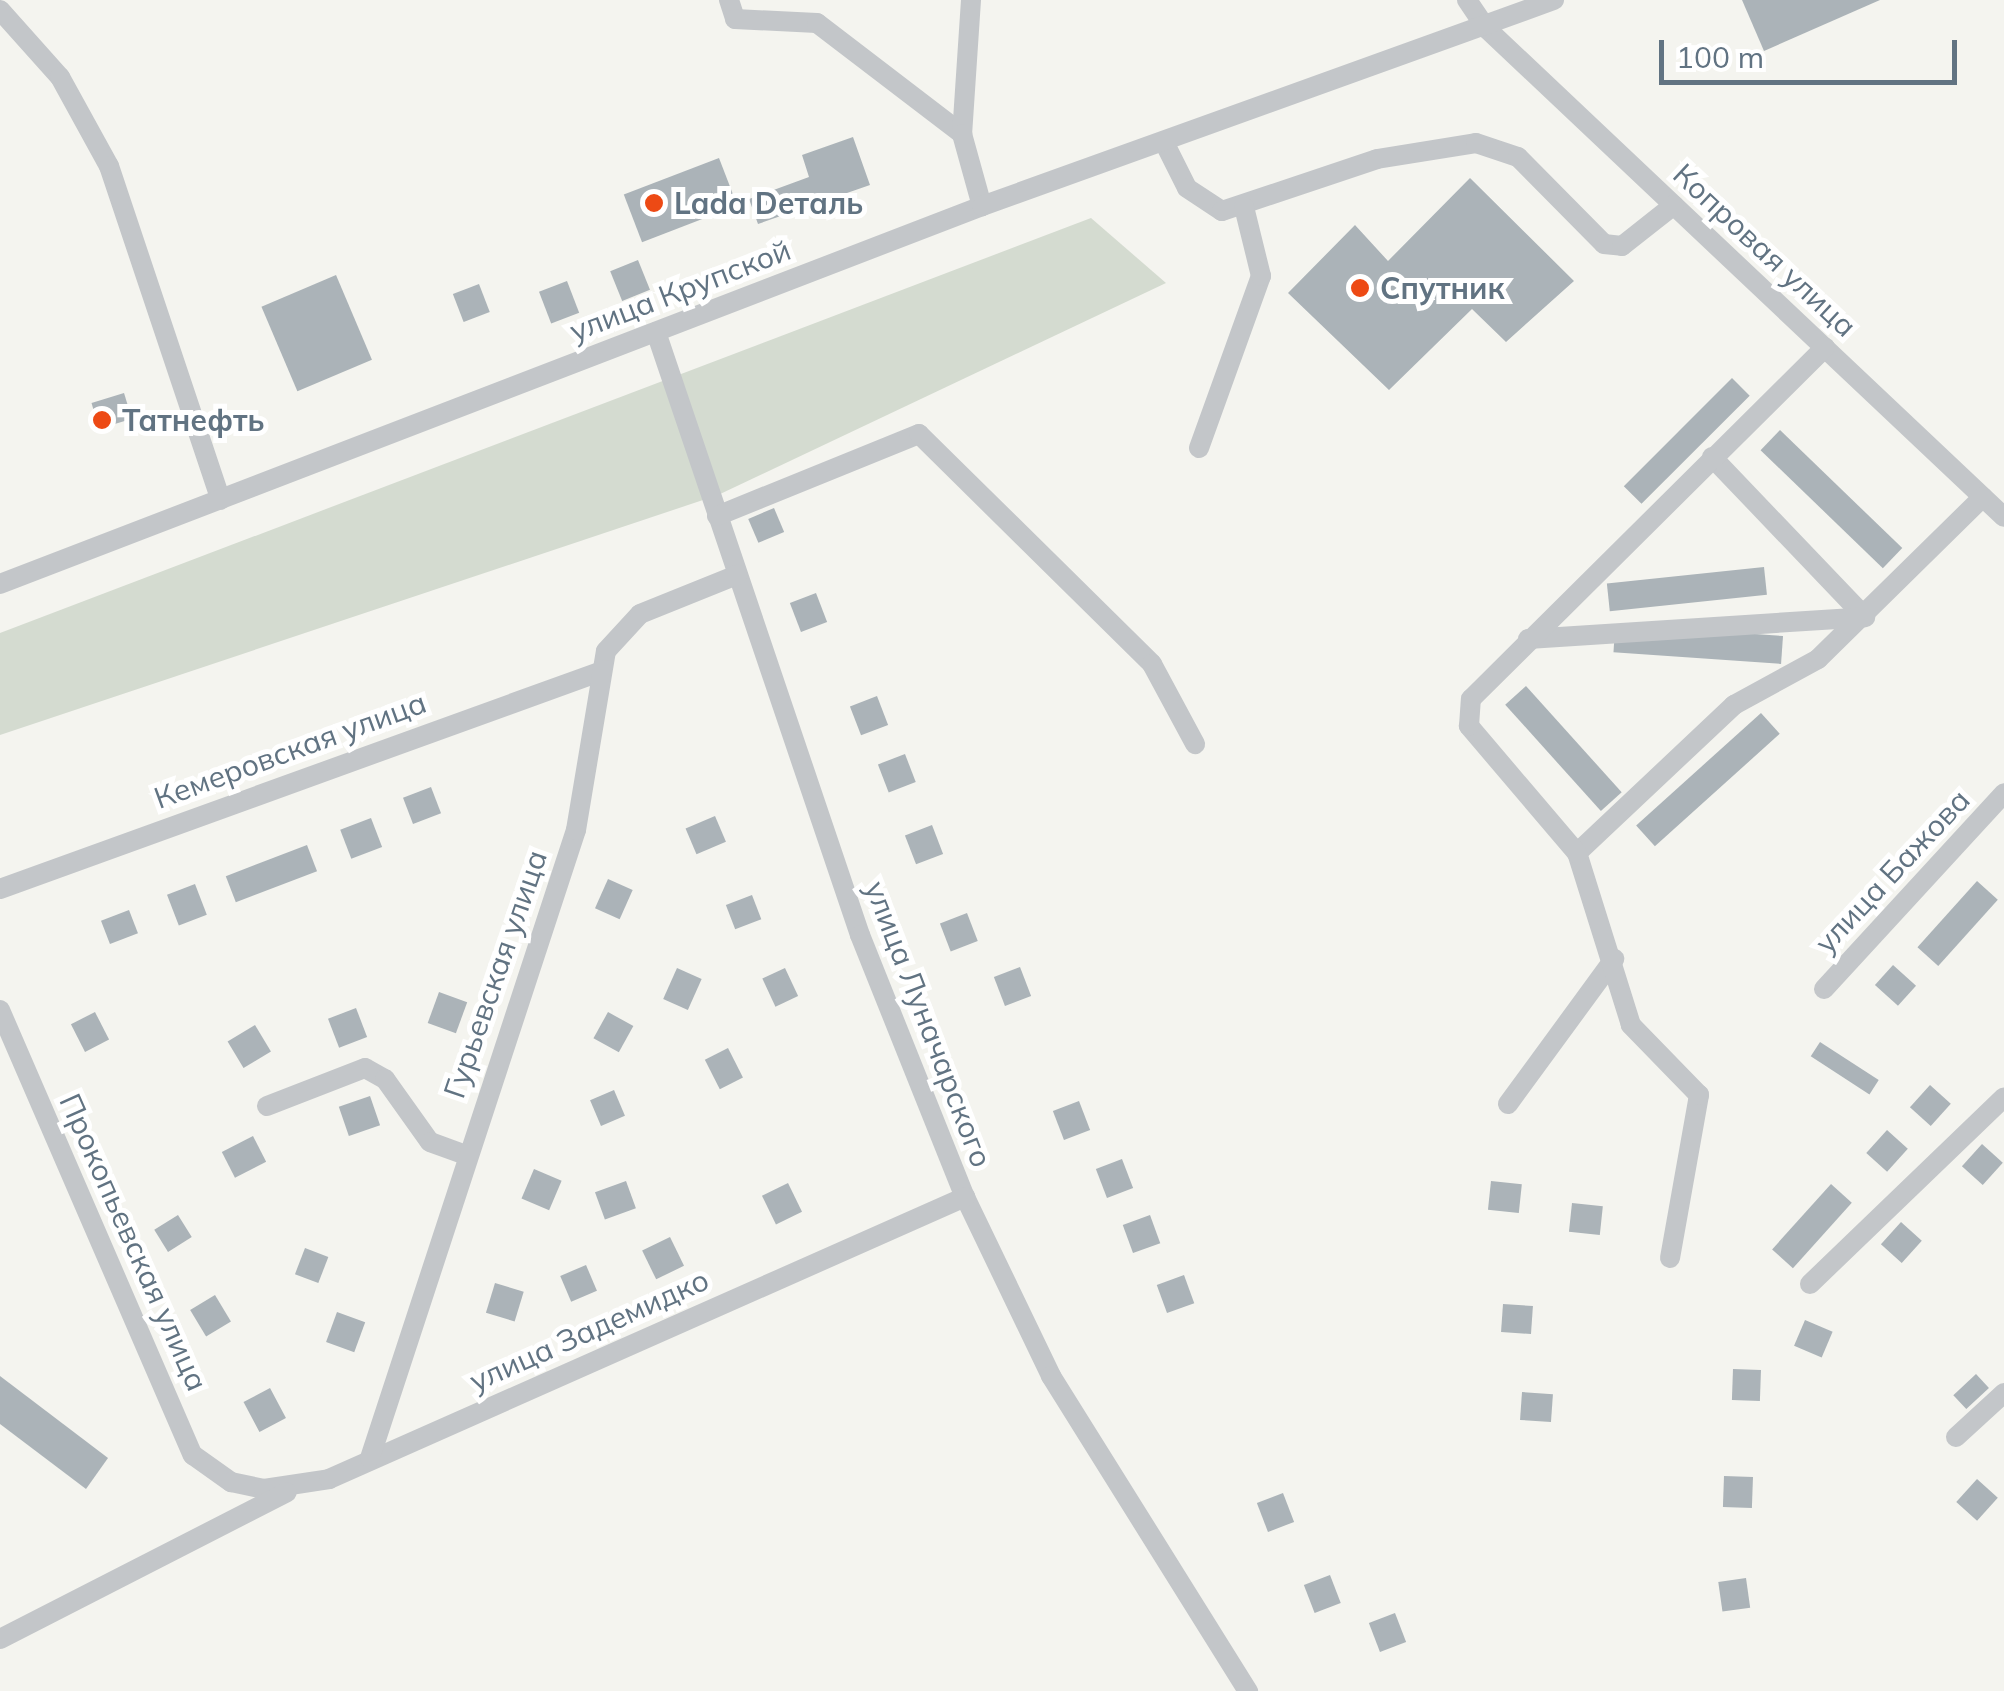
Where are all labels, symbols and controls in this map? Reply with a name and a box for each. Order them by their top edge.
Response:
scale bar [1664,20,1962,82]
text: 100 m [1676,38,1764,76]
street label: Копровая улица [1666,156,1864,344]
place label: Lada Dеталь [674,185,863,221]
marker: Lada Dеталь [643,192,665,214]
street label: улица Крупской [564,231,796,349]
place label: Спутник [1380,270,1505,306]
marker: Спутник [1349,277,1371,299]
place label: Татнефть [122,402,264,438]
marker: Татнефть [91,409,113,431]
street label: Кемеровская улица [149,684,431,816]
street label: улица Бажова [1807,782,1977,960]
street label: Гурьевская улица [436,845,554,1103]
street label: улица Луначарского [858,876,1000,1172]
street label: Прокопьевская улица [52,1088,216,1396]
street label: улица Задемидко [464,1261,714,1399]

